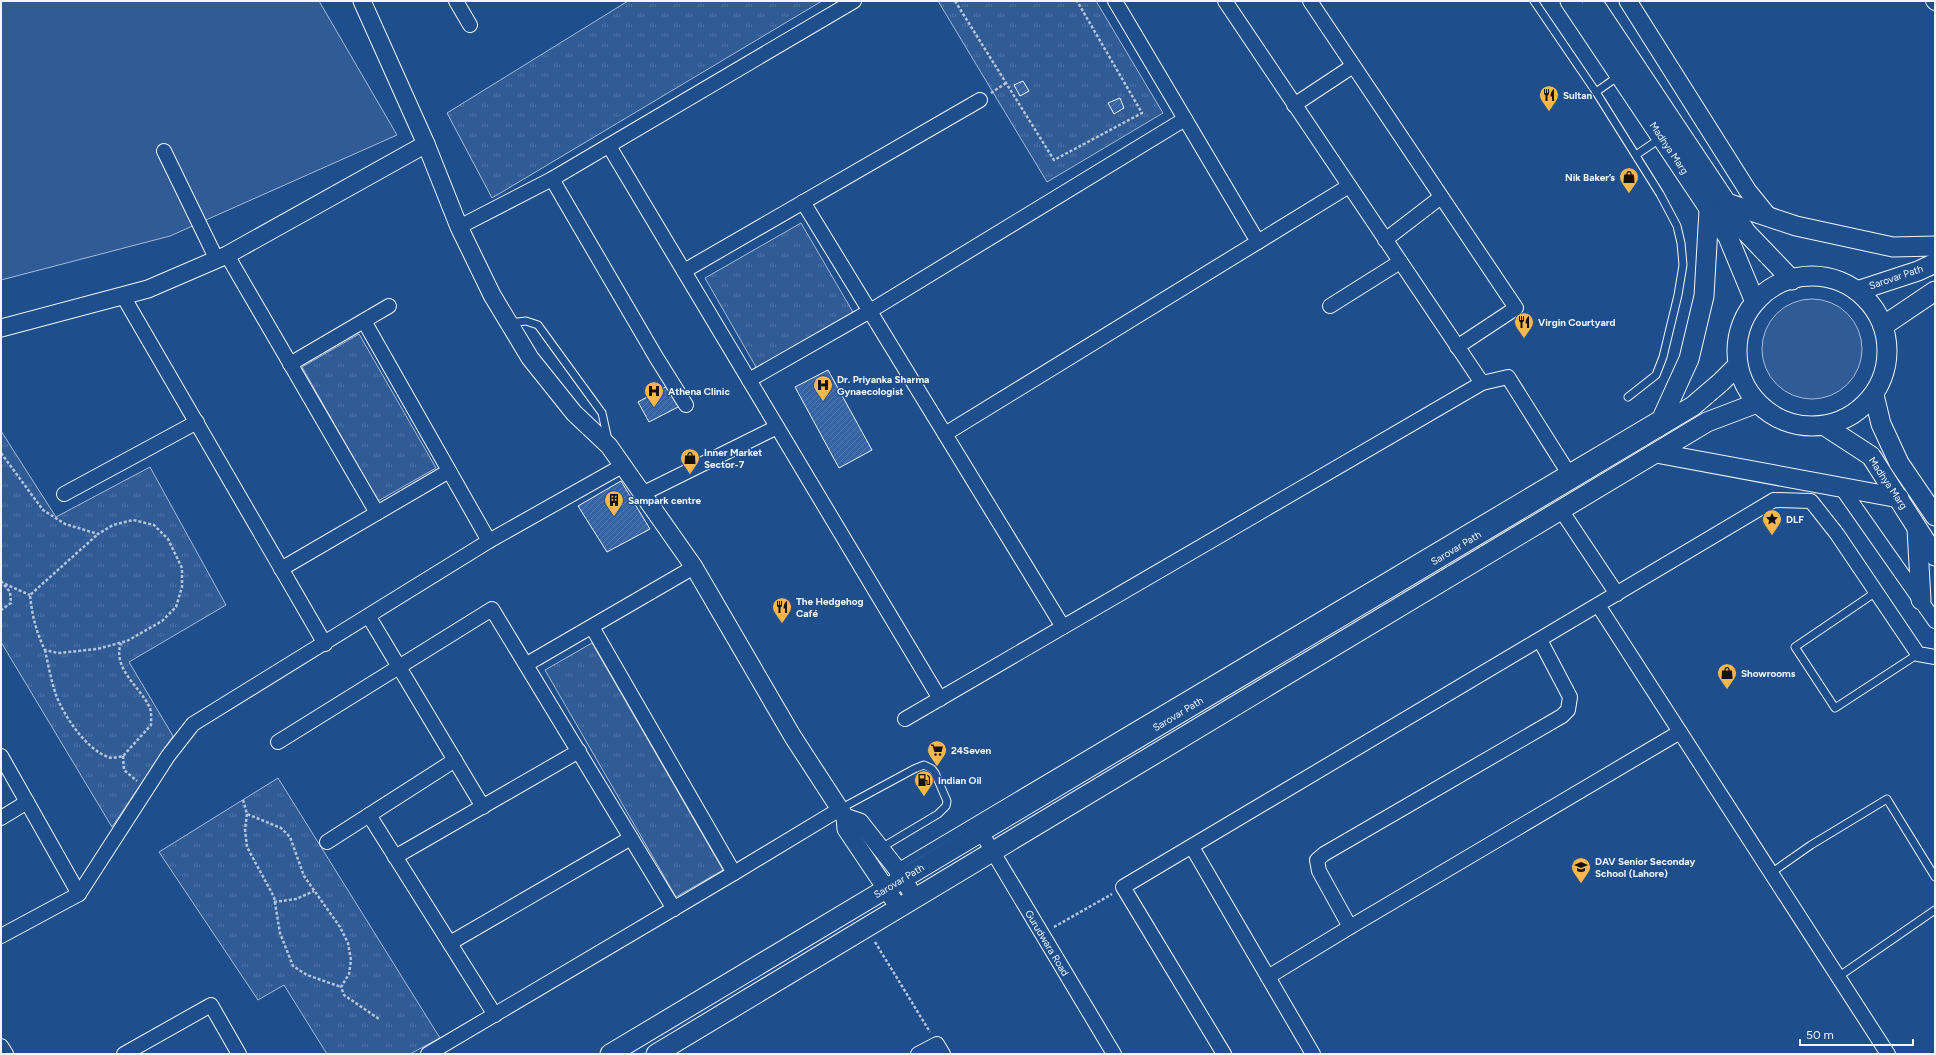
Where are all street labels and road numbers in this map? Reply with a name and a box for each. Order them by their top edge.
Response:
street label: Madhya Marg [1647,119,1691,177]
street label: Sarovar Path [1867,262,1925,292]
street label: Madhya Marg [1866,454,1910,512]
street label: Sarovar Path [1428,528,1484,568]
street label: Sarovar Path [1150,694,1206,734]
street label: Sarovar Path [871,861,927,901]
street label: Gurudwara Road [1022,908,1072,979]

